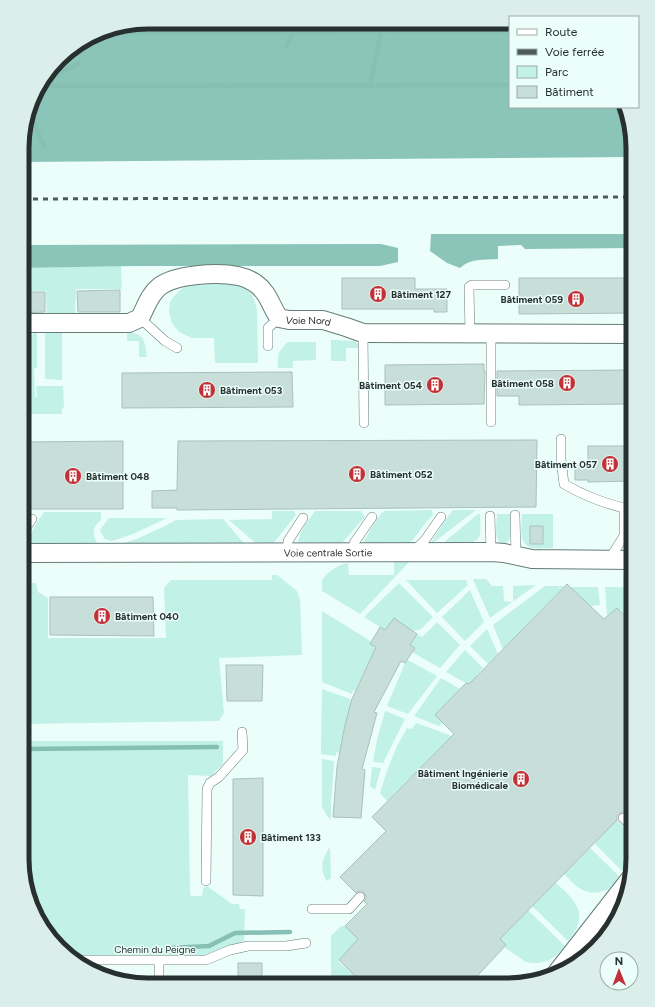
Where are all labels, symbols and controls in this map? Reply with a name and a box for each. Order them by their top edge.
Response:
legend [509,16,639,108]
text: Route [545,25,578,39]
text: Voie ferrée [545,45,605,59]
text: Parc [545,65,569,79]
text: Bâtiment [545,85,594,99]
building icon: Bâtiment 127 [368,284,388,304]
place label: Bâtiment 127 [391,288,451,301]
building icon: Bâtiment 059 [566,289,586,309]
place label: Bâtiment 059 [501,293,563,306]
street label: Voie Nord [284,313,333,329]
building icon: Bâtiment 058 [557,373,577,393]
building icon: Bâtiment 054 [425,375,445,395]
place label: Bâtiment 058 [491,377,554,390]
place label: Bâtiment 054 [359,379,423,392]
building icon: Bâtiment 053 [197,380,217,400]
place label: Bâtiment 053 [220,384,283,397]
building icon: Bâtiment 057 [600,454,620,474]
place label: Bâtiment 057 [535,458,597,471]
building icon: Bâtiment 052 [347,464,367,484]
building icon: Bâtiment 048 [63,466,83,486]
place label: Bâtiment 052 [370,468,433,481]
place label: Bâtiment 048 [86,470,149,483]
street label: Voie centrale Sortie [284,546,373,559]
building icon: Bâtiment 040 [92,606,112,626]
place label: Bâtiment 040 [115,610,179,623]
place label: Bâtiment Ingénierie Biomédicale [418,767,508,792]
building icon: Bâtiment Ingénierie Biomédicale [511,769,531,789]
building icon: Bâtiment 133 [238,827,258,847]
place label: Bâtiment 133 [261,831,321,844]
street label: Chemin du Peigne [114,943,196,956]
north arrow [599,951,639,991]
text: N [614,955,623,968]

